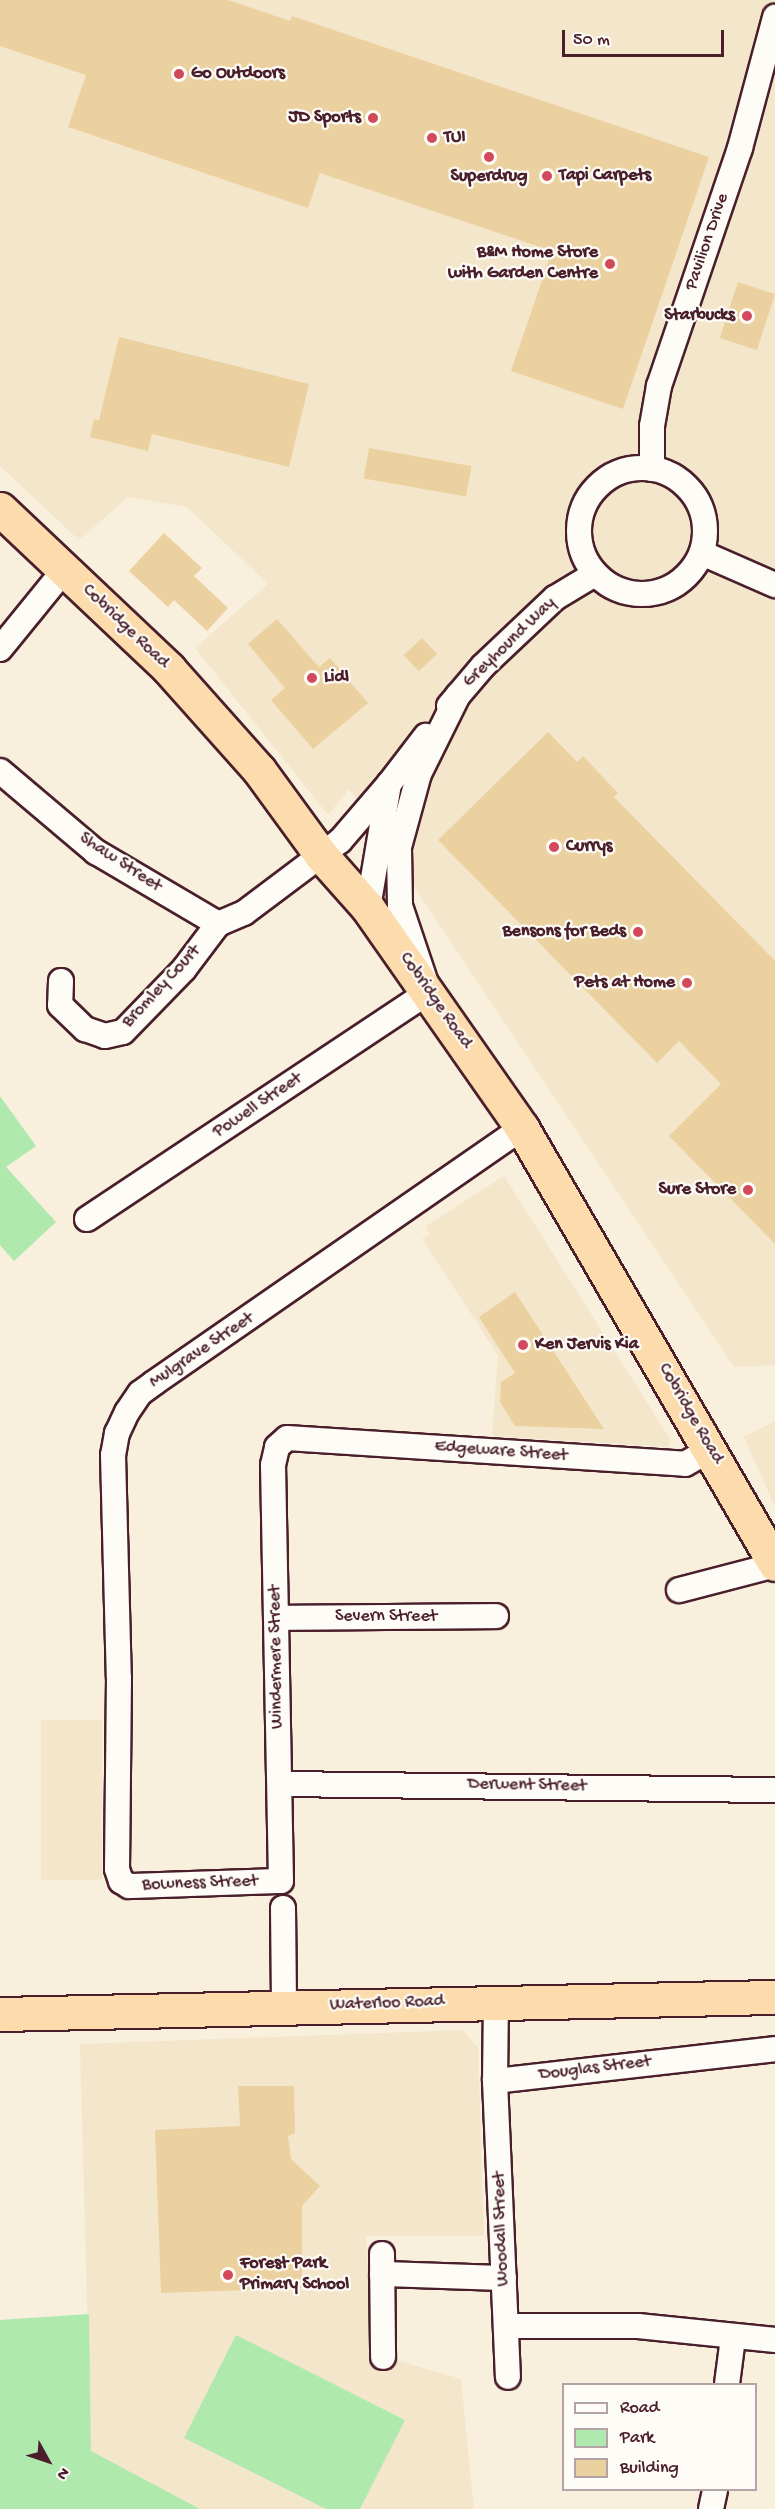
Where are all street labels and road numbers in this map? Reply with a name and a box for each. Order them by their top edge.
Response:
street label: Pavilion Drive [681,191,735,293]
street label: Cobridge Road [77,580,173,674]
street label: Greyhound Way [459,593,561,693]
street label: Shaw Street [75,828,165,898]
street label: Bromley Court [118,941,206,1033]
street label: Cobridge Road [394,949,476,1053]
street label: Powell Street [209,1068,307,1144]
street label: Mulgrave Street [146,1308,258,1394]
street label: Cobridge Road [653,1360,727,1468]
street label: Edgeware Street [434,1437,568,1467]
street label: Windermere Street [265,1585,289,1729]
street label: Severn Street [335,1606,437,1628]
street label: Derwent Street [467,1774,587,1798]
street label: Bowness Street [142,1871,258,1897]
street label: Waterloo Road [329,1991,445,2017]
street label: Douglas Street [538,2051,652,2087]
street label: Woodall Street [489,2171,515,2287]

